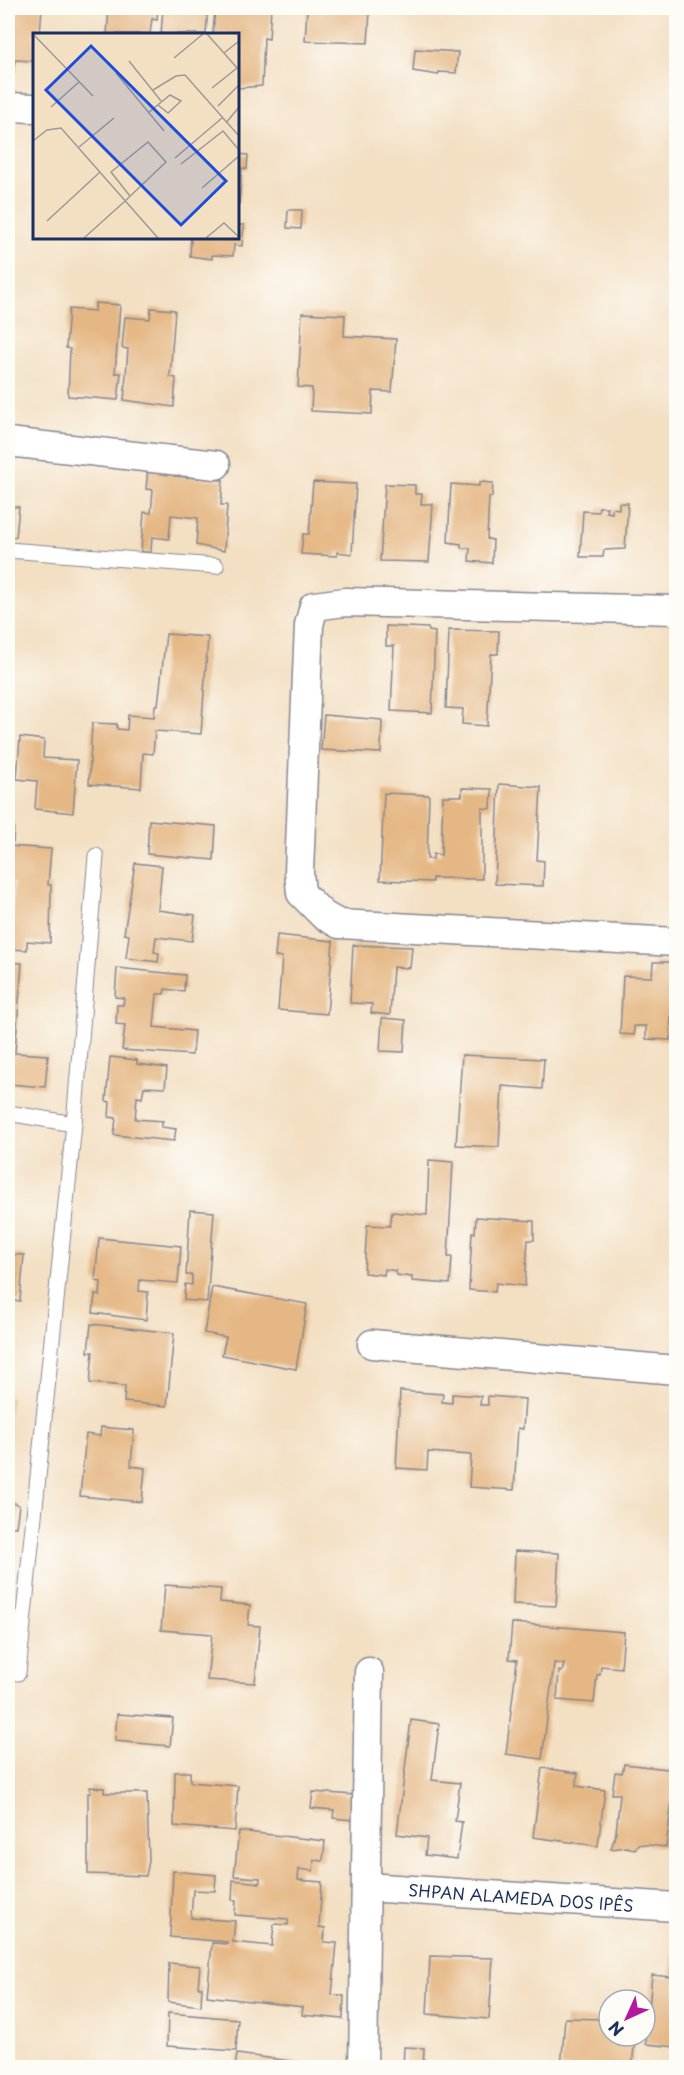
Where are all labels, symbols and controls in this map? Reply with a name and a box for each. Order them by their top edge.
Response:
inset map [33,33,238,238]
street label: SHPAN ALAMEDA DOS IPÊS [408,1877,634,1917]
north arrow [597,1988,657,2048]
text: N [603,2016,629,2042]

